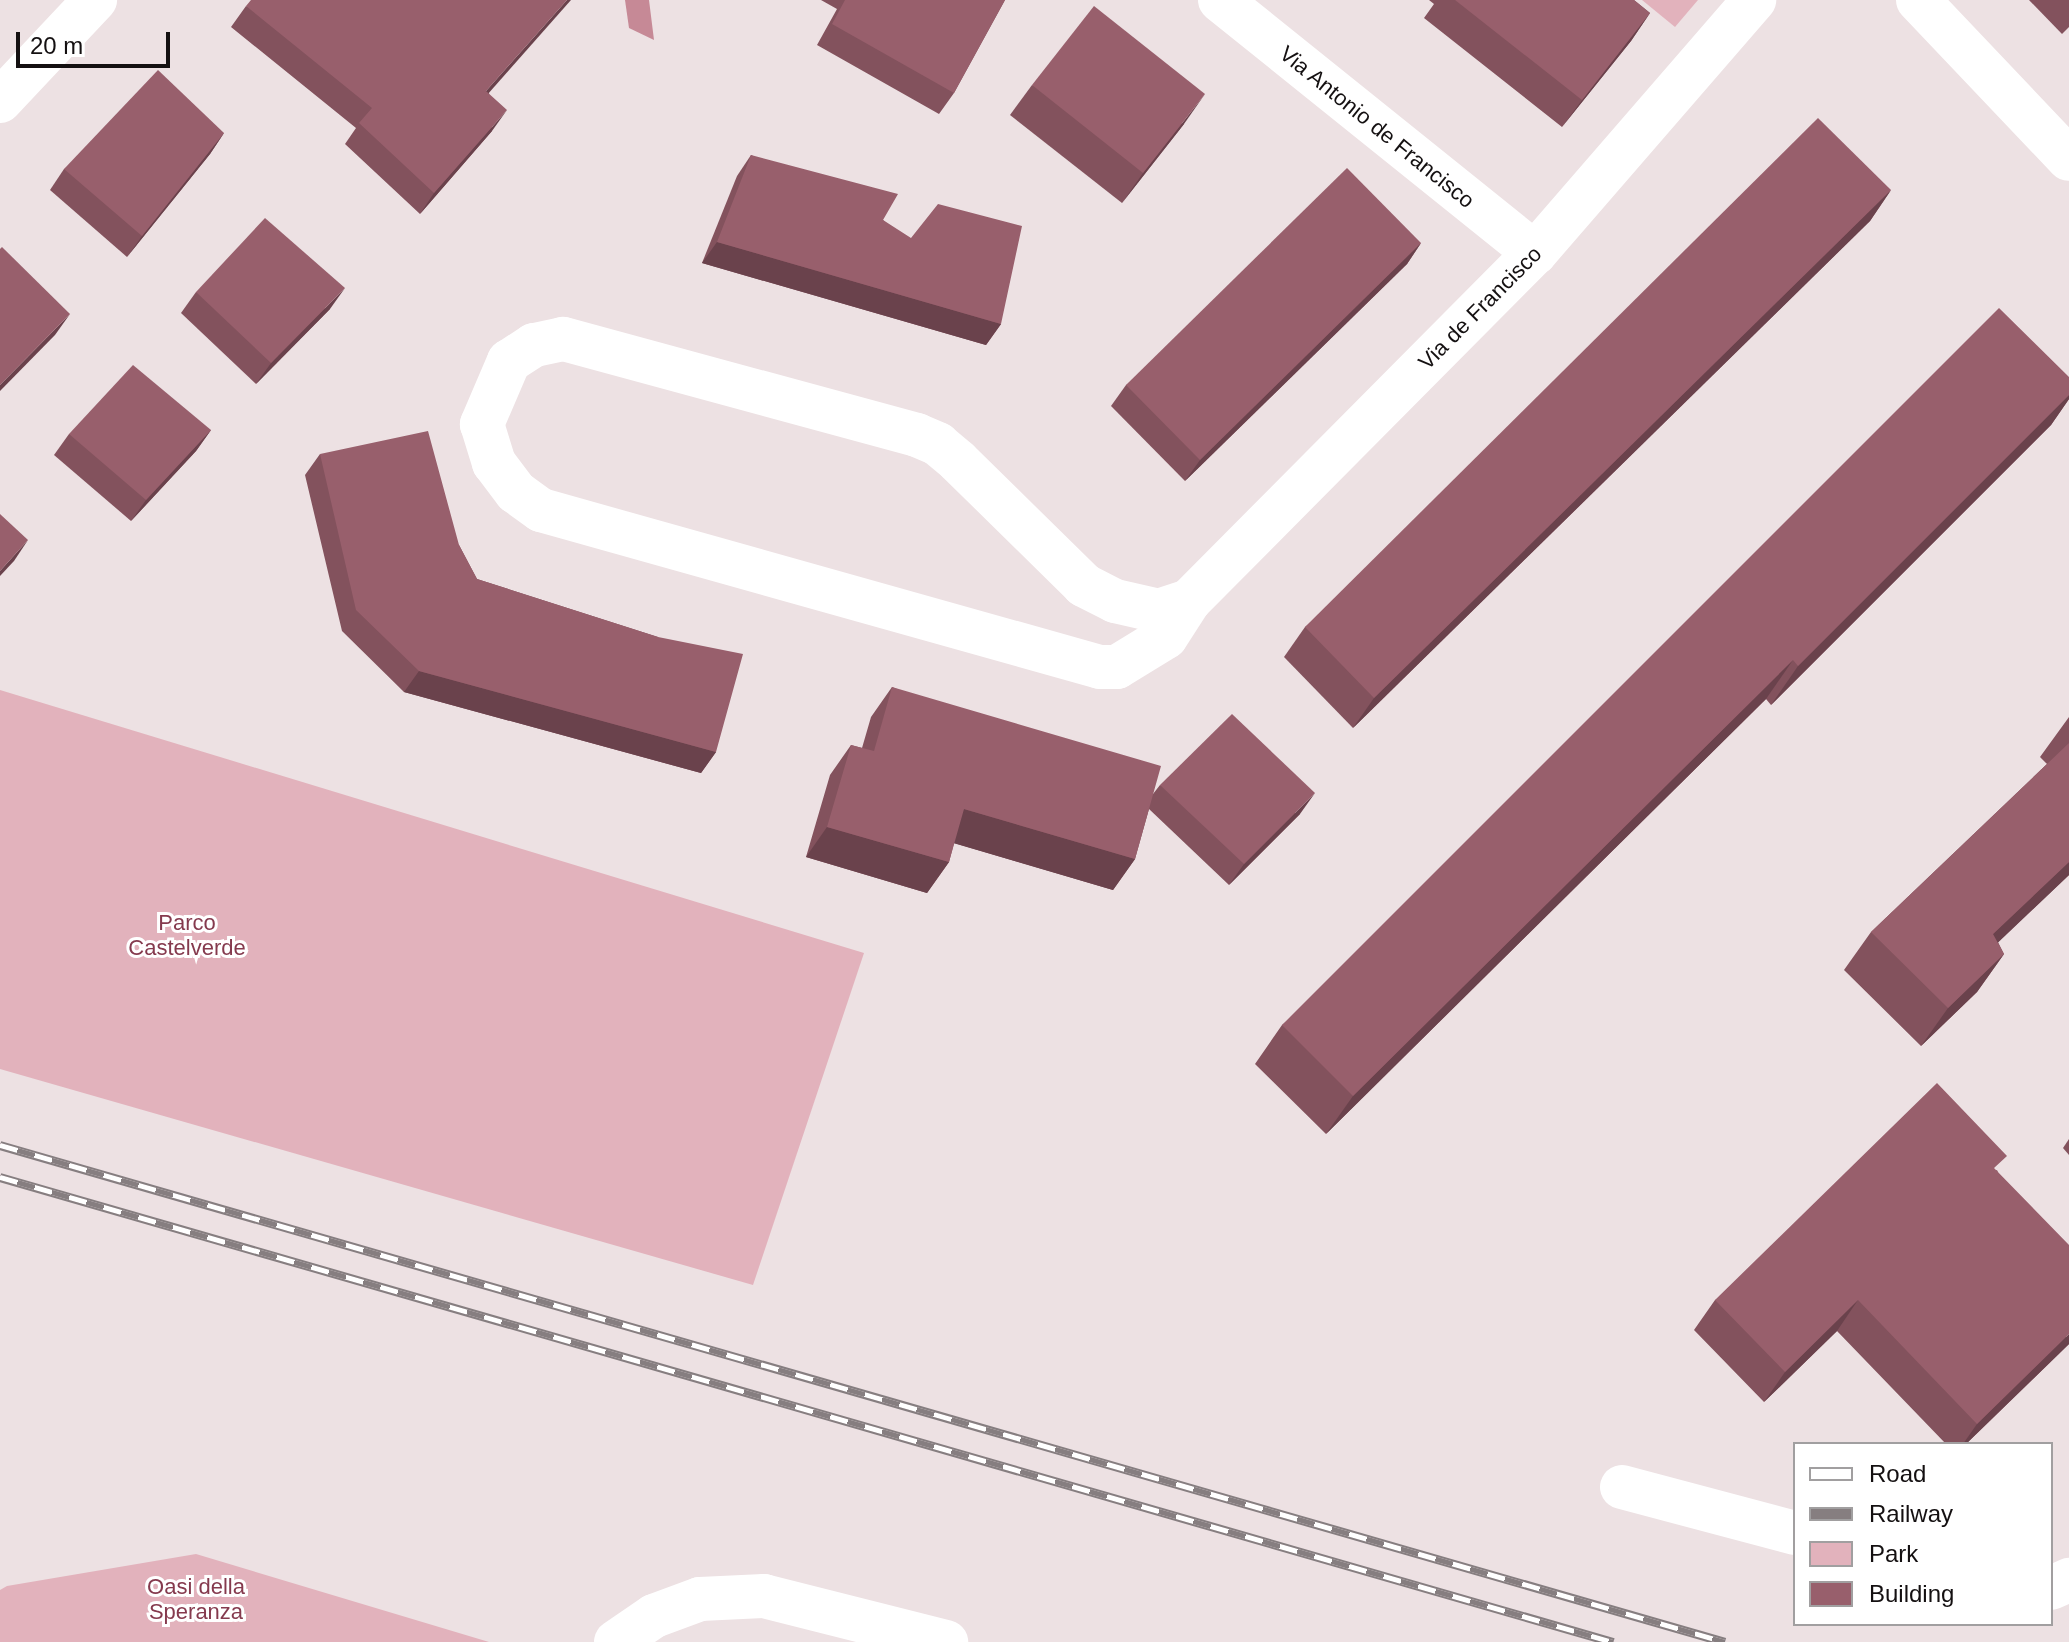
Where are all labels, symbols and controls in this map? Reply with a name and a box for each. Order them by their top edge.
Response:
scale bar [20,16,174,66]
text: 20 m [30,32,83,59]
street label: Via Antonio de Francisco [1274,40,1480,214]
street label: Via de Francisco [1413,241,1547,375]
park label: Parco Castelverde [128,909,246,960]
legend [1793,1442,2053,1626]
text: Road [1869,1460,1926,1487]
text: Railway [1869,1500,1953,1527]
text: Park [1869,1540,1918,1567]
park label: Oasi della Speranza [147,1573,245,1624]
text: Building [1869,1580,1954,1607]

